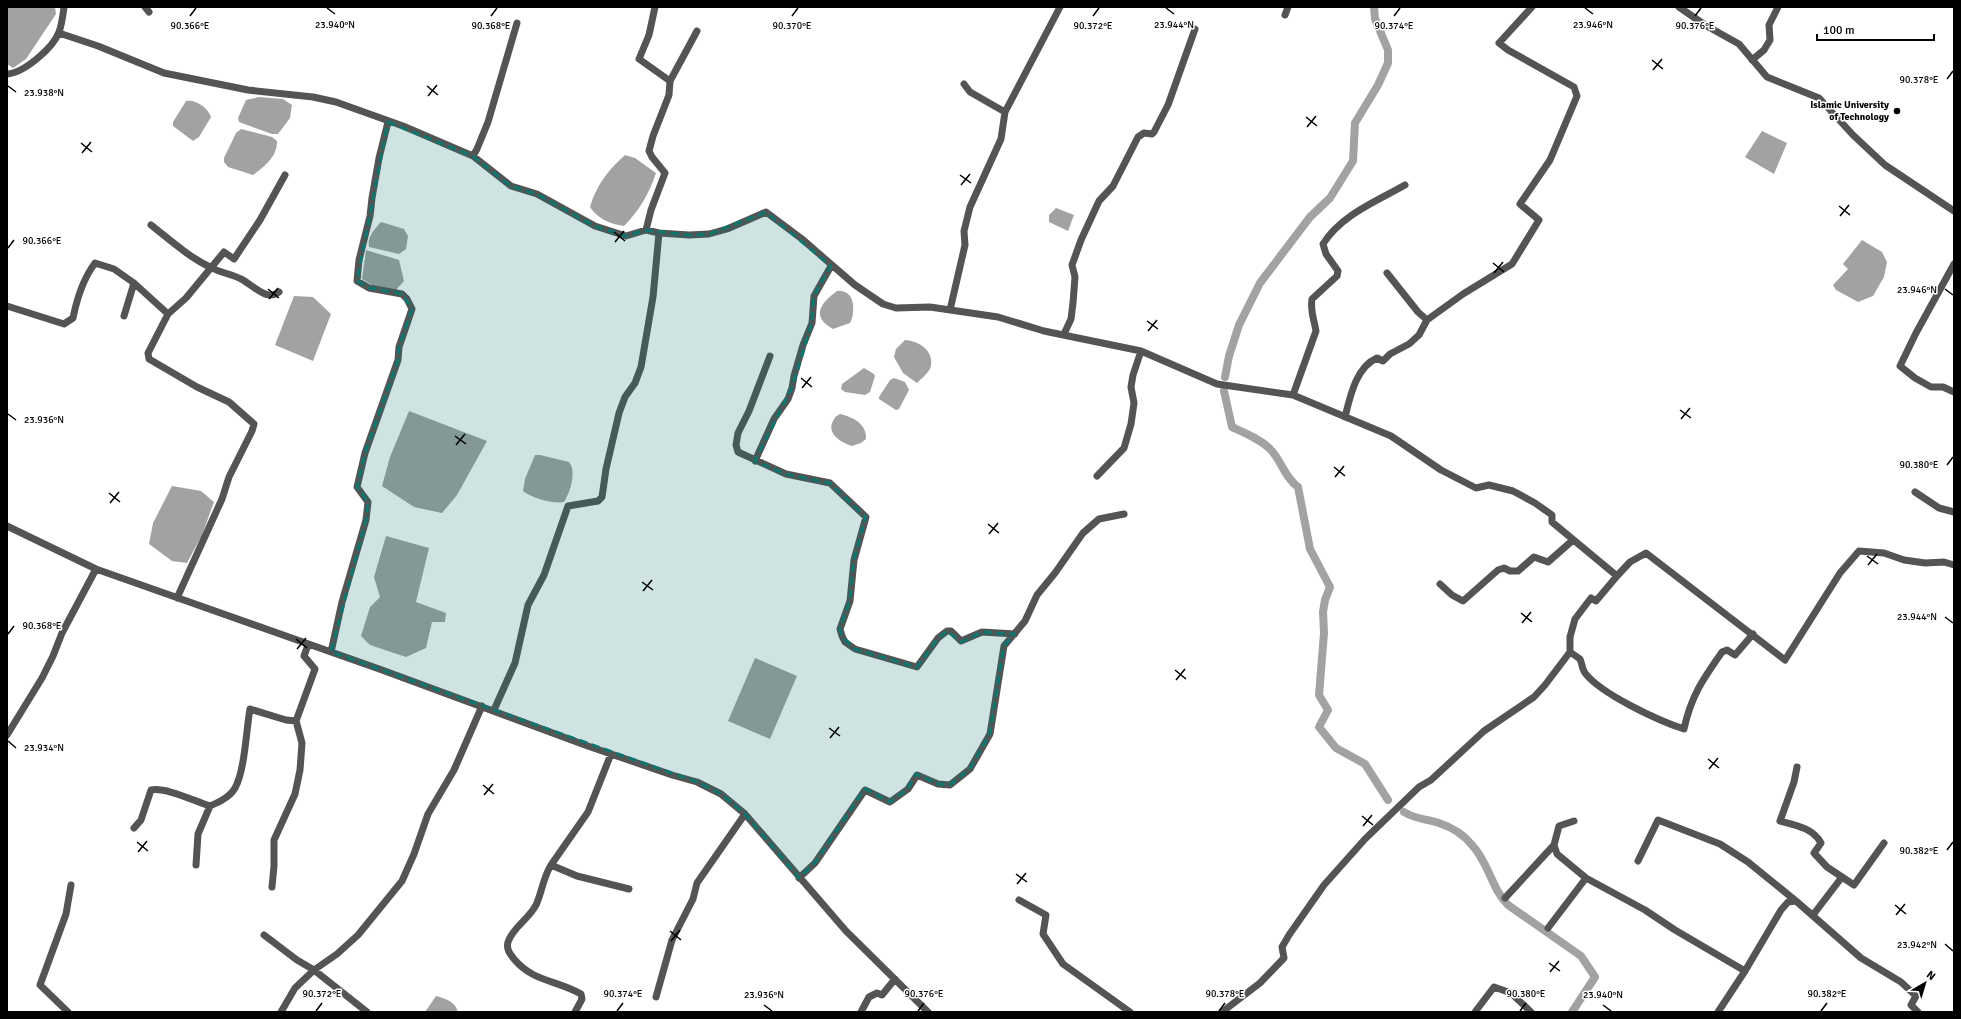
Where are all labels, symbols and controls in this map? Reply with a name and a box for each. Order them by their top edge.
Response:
scale bar [1817,16,1934,42]
text: 23.940°N [315,19,355,31]
text: 23.944°N [1154,19,1194,31]
text: 23.946°N [1573,19,1613,31]
text: 90.366°E [171,20,210,32]
text: 90.368°E [472,20,511,32]
text: 90.370°E [773,20,812,32]
text: 90.372°E [1074,20,1113,32]
text: 90.374°E [1375,20,1414,32]
text: 90.376°E [1676,20,1715,32]
text: 100 m [1823,23,1855,38]
text: 90.378°E [1900,74,1939,86]
text: 23.938°N [24,87,64,99]
place label: Islamic University of Technology [1810,99,1889,123]
marker: Islamic University of Technology [1892,106,1902,116]
text: 90.366°E [23,235,62,247]
text: 23.946°N [1897,284,1937,296]
text: 23.936°N [24,414,64,426]
text: 90.380°E [1900,459,1939,471]
text: 23.944°N [1897,611,1937,623]
text: 90.368°E [23,620,62,632]
text: 23.934°N [24,742,64,754]
text: 90.382°E [1900,845,1939,857]
text: 23.942°N [1897,939,1937,951]
north arrow [1905,963,1945,1003]
text: N [1924,968,1938,983]
text: 90.372°E [303,988,342,1000]
text: 90.374°E [604,988,643,1000]
text: 90.376°E [905,988,944,1000]
text: 90.378°E [1206,988,1245,1000]
text: 90.380°E [1507,988,1546,1000]
text: 90.382°E [1808,988,1847,1000]
text: 23.936°N [744,989,784,1001]
text: 23.940°N [1583,989,1623,1001]

